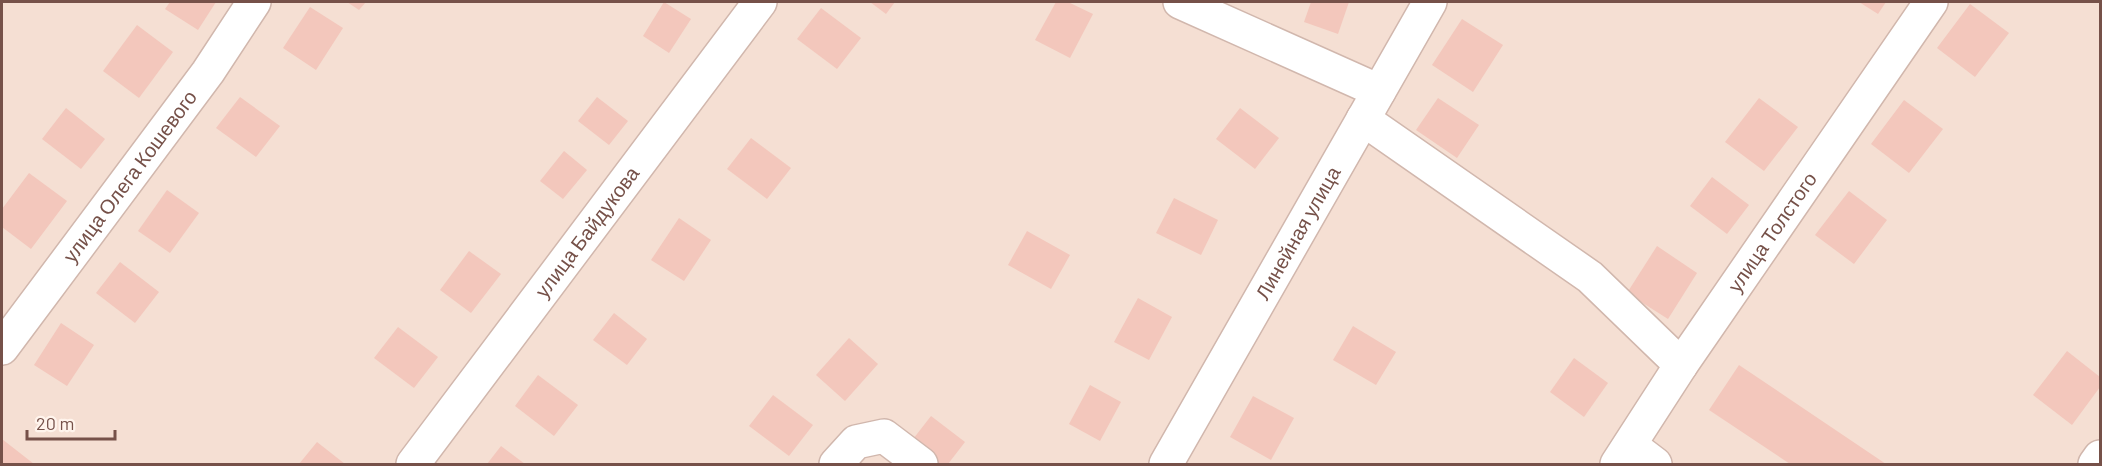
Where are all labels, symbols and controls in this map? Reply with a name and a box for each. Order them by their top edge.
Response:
street label: улица Олега Кошевого [57,85,201,267]
street label: улица Байдукова [529,161,644,302]
street label: Линейная улица [1250,161,1345,303]
street label: улица Толстого [1722,167,1821,296]
scale bar [27,403,116,441]
text: 20 m [36,412,74,434]

